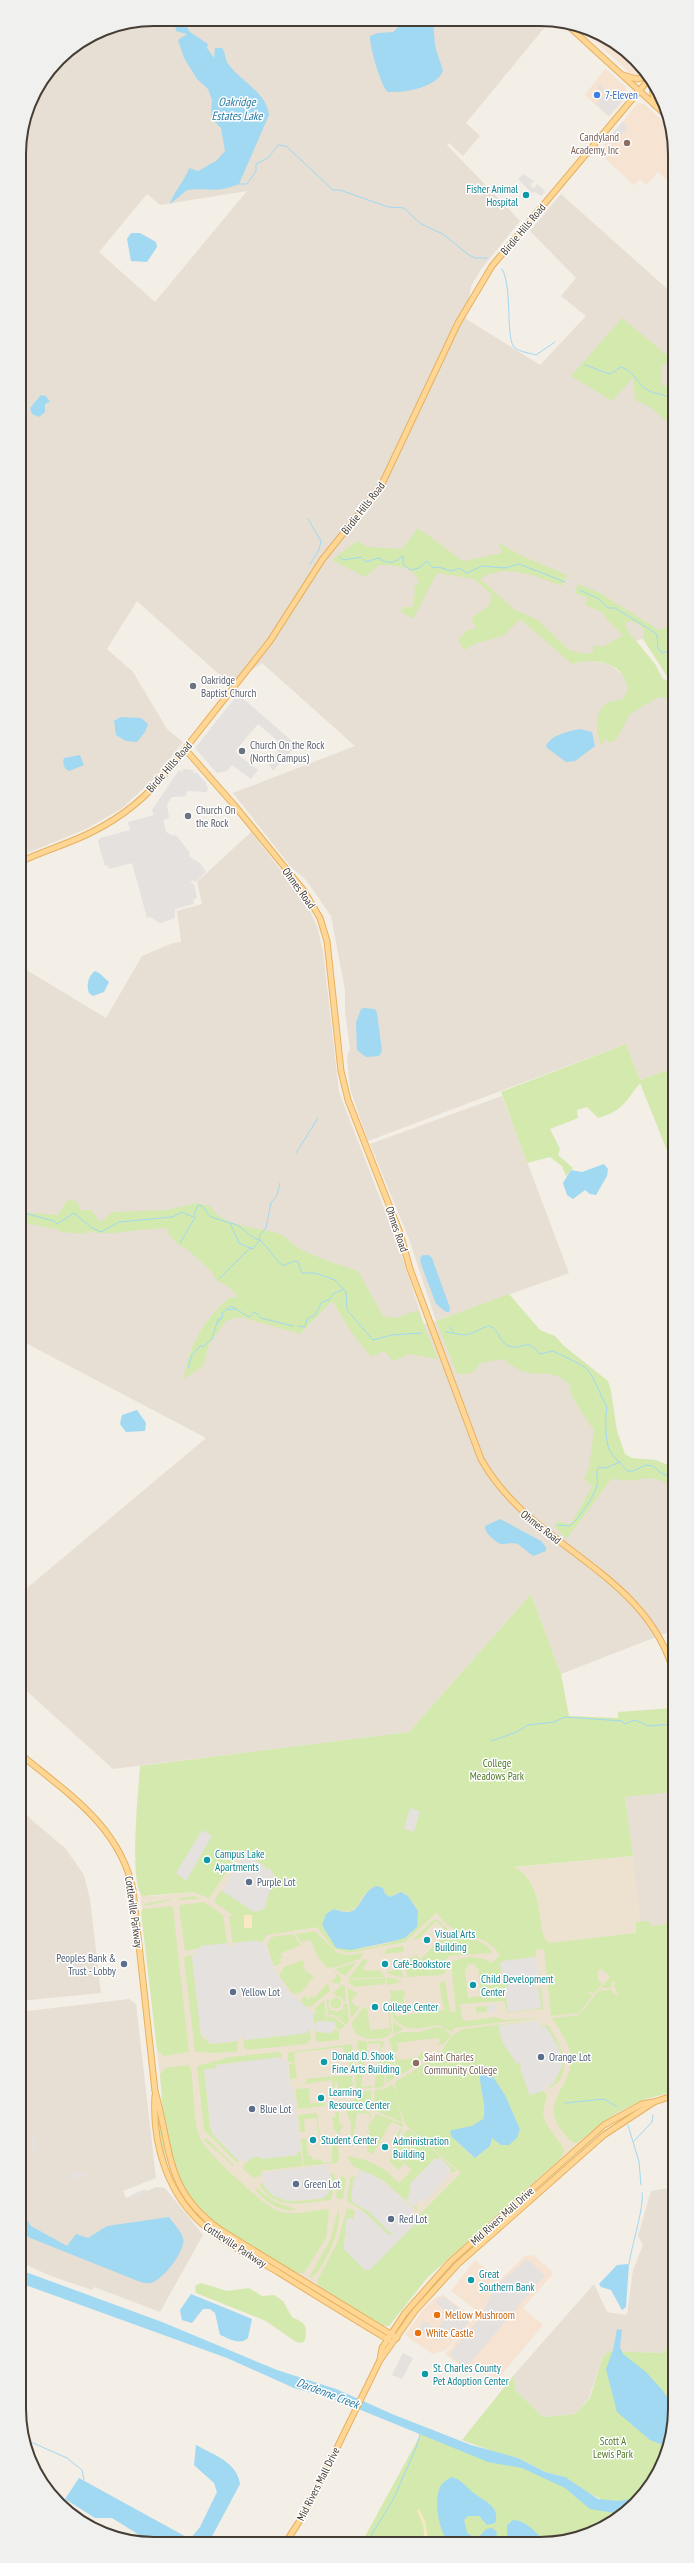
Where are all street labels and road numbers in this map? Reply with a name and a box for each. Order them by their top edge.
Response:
street label: Birdie Hills Road [497,200,549,258]
street label: Birdie Hills Road [338,479,388,537]
street label: Birdie Hills Road [143,739,195,795]
street label: Ohmes Road [279,865,319,911]
street label: Ohmes Road [383,1204,411,1254]
street label: Ohmes Road [518,1507,564,1547]
street label: Cottleville Parkway [122,1875,146,1950]
street label: Mid Rivers Mall Drive [467,2183,537,2248]
street label: Cottleville Parkway [201,2219,270,2271]
street label: Mid Rivers Mall Drive [293,2444,343,2523]

